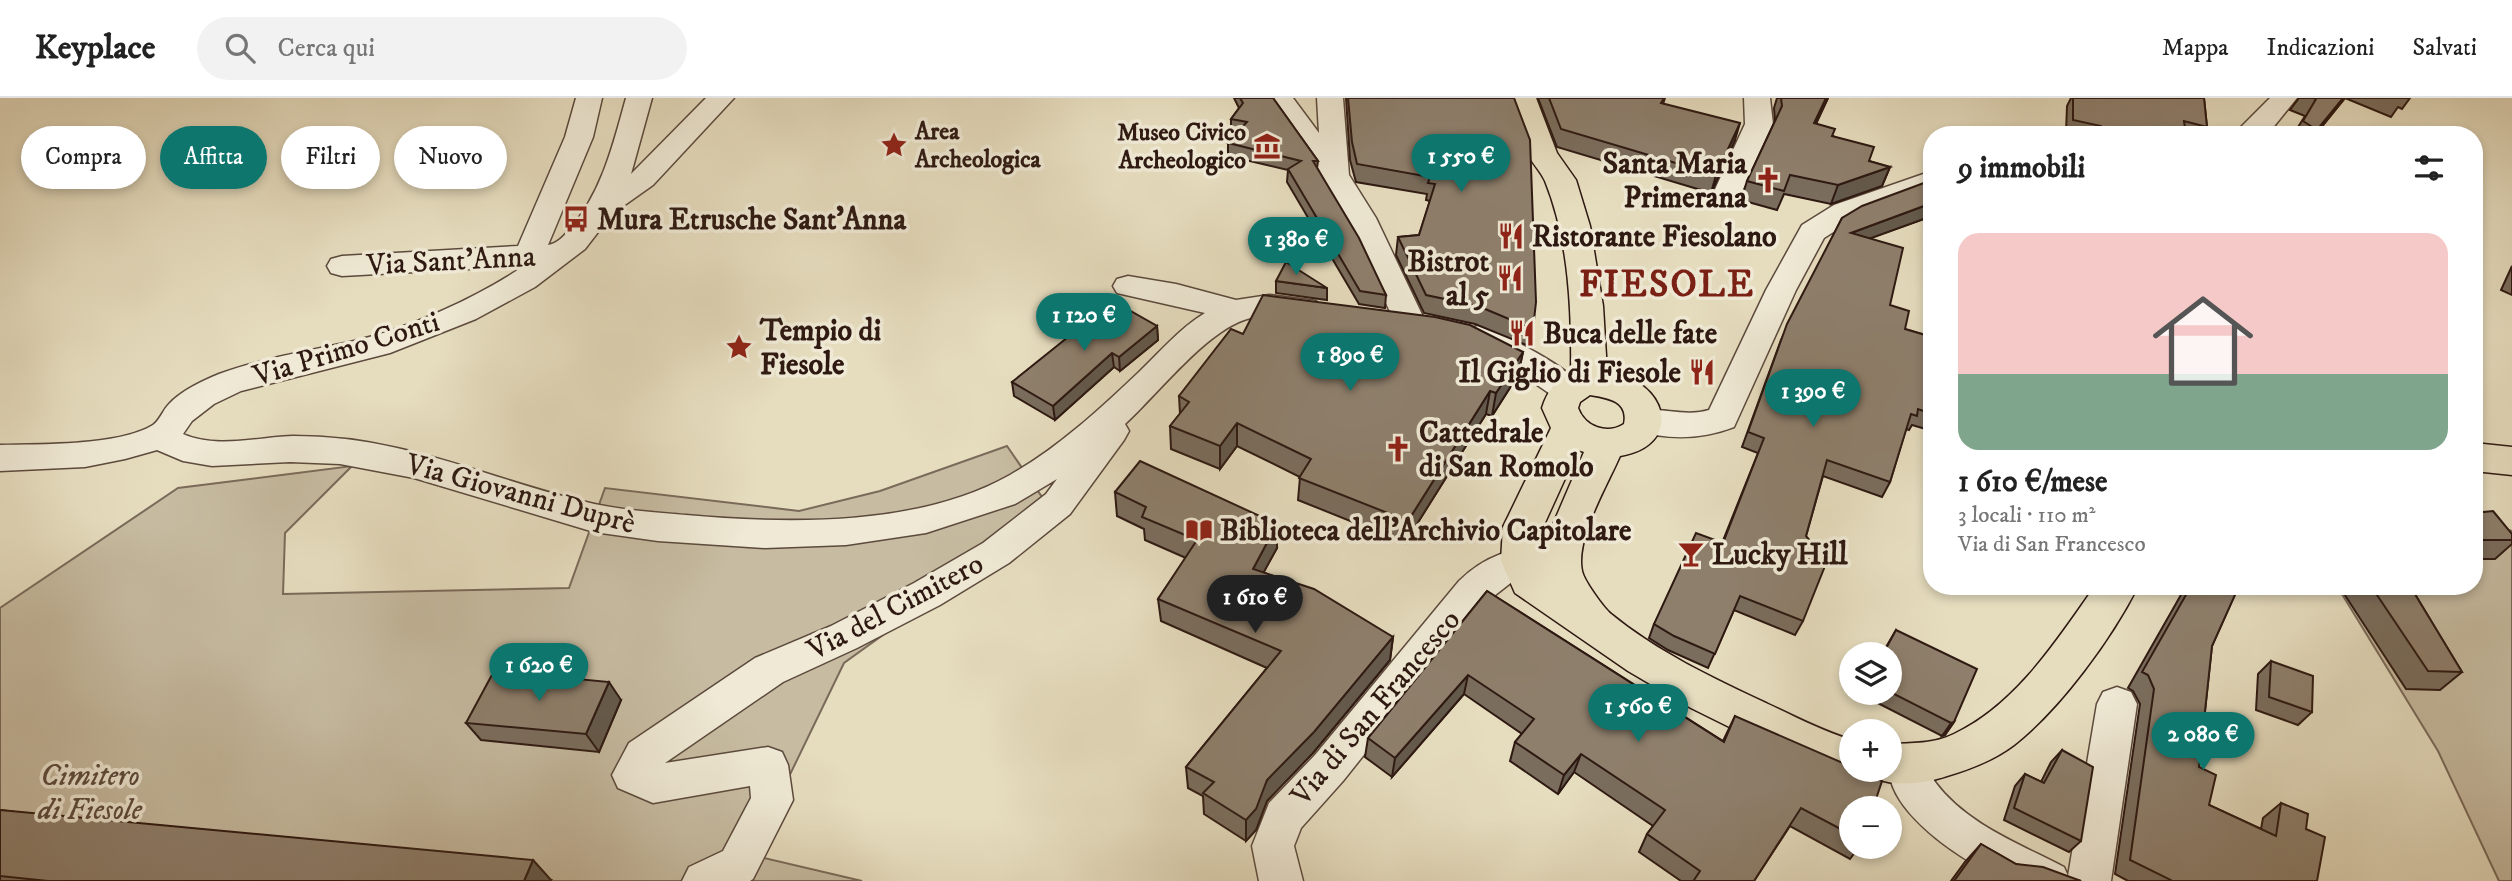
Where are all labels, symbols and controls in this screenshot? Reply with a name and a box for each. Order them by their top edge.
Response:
search box [197,17,687,80]
text: Keyplace [35,28,155,69]
icon: search [221,29,259,67]
text: Cerca qui [277,32,375,65]
text: Mappa [2162,33,2229,63]
text: Indicazioni [2267,33,2375,63]
text: Salvati [2413,33,2477,63]
place label: Area Archeologica [914,117,1041,175]
place label: Museo Civico Archeologico [1117,118,1246,176]
chip: Compra [21,126,146,189]
chip: Affitta [160,126,267,189]
chip: Filtri [281,126,380,189]
chip: Nuovo [394,126,507,189]
place icon: Area Archeologica [879,130,909,160]
museum icon: Museo Civico Archeologico [1252,131,1282,161]
pin: 1 550 € [1396,134,1526,194]
text: 1 550 € [1427,142,1495,171]
place label: Santa Maria Primerana [1602,146,1748,217]
icon: filters [2410,149,2448,187]
text: 9 immobili [1958,150,2085,187]
church icon: Santa Maria Primerana [1753,165,1783,195]
place label: Mura Etrusche Sant'Anna [597,202,907,239]
bus stop icon: Mura Etrusche Sant'Anna [561,204,591,234]
pin: 1 380 € [1231,218,1361,277]
place label: Ristorante Fiesolano [1532,219,1777,256]
restaurant icon: Ristorante Fiesolano [1496,221,1526,251]
text: 1 380 € [1264,225,1328,254]
street label: Via Sant'Anna [365,239,537,284]
place label: Bistrot al 5 [1407,244,1489,315]
district label: FIESOLE [1579,262,1755,309]
restaurant icon: Bistrot al 5 [1495,263,1525,293]
icon: home [2140,278,2266,404]
pin: 1 120 € [1019,294,1149,353]
text: 1 120 € [1052,301,1116,330]
street label: Via Primo Conti [248,304,444,396]
place label: Tempio di Fiesole [759,313,881,384]
place label: Buca delle fate [1543,316,1718,353]
restaurant icon: Buca delle fate [1507,318,1537,348]
place icon: Tempio di Fiesole [724,332,754,362]
pin: 1 890 € [1285,334,1415,393]
text: 1 890 € [1316,341,1384,370]
place label: Il Giglio di Fiesole [1459,355,1682,392]
restaurant icon: Il Giglio di Fiesole [1687,357,1717,387]
pin: 1 390 € [1748,370,1878,429]
text: 1 390 € [1781,377,1845,406]
place label: Cattedrale di San Romolo [1419,415,1594,486]
church icon: Cattedrale di San Romolo [1383,434,1413,464]
street label: Via Giovanni Duprè [401,446,639,543]
text: 1 610 €/mese [1958,464,2107,501]
text: 3 locali · 110 m² [1958,501,2096,530]
place label: Biblioteca dell'Archivio Capitolare [1220,513,1632,550]
library icon: Biblioteca dell'Archivio Capitolare [1184,515,1214,545]
text: Via di San Francesco [1958,530,2146,559]
place label: Lucky Hill [1712,537,1849,574]
bar icon: Lucky Hill [1676,539,1706,569]
street label: Via del Cimitero [800,545,990,670]
pin: 1 610 € [1190,575,1320,635]
text: 1 610 € [1223,583,1287,612]
street label: Via di San Francesco [1283,602,1469,814]
map controls [1839,642,1902,859]
button: layers [1839,642,1902,705]
pin: 1 620 € [474,644,604,703]
text: 1 620 € [505,651,573,680]
pin: 1 560 € [1573,684,1703,744]
text: 1 560 € [1604,692,1672,721]
pin: 2 080 € [2138,712,2268,772]
button: + [1839,719,1902,782]
text: 2 080 € [2168,720,2238,749]
park label: Cimitero di Fiesole [37,758,143,829]
button: − [1839,796,1902,859]

